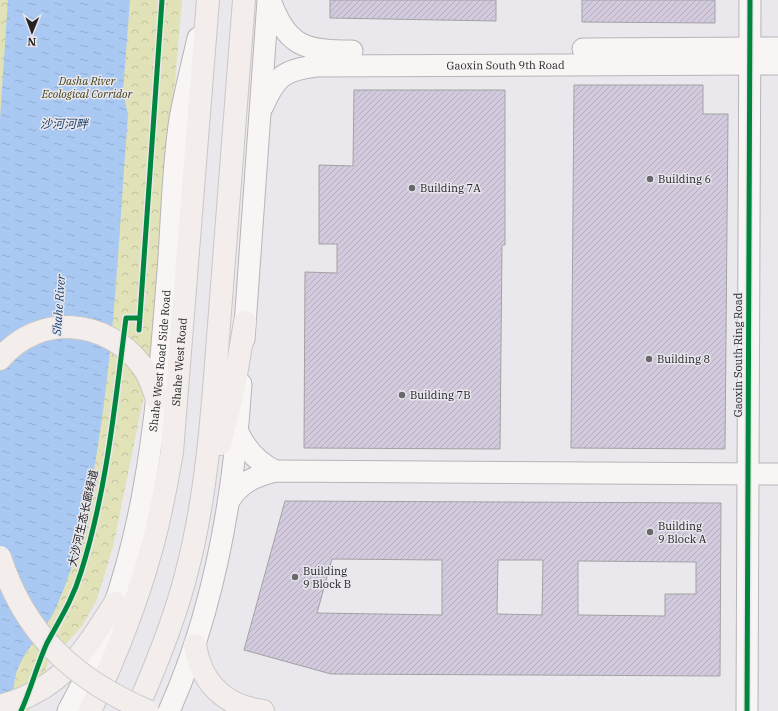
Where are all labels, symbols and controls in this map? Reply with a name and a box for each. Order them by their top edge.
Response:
north arrow [12,12,52,52]
text: N [27,35,36,49]
street label: Gaoxin South 9th Road [446,58,565,72]
park label: Dasha River Ecological Corridor [41,74,133,101]
water label: 沙河河畔 [40,116,90,131]
place label: Building 6 [658,172,711,186]
marker: Building 6 [645,174,655,184]
place label: Building 7A [420,181,481,195]
marker: Building 7A [407,183,417,193]
water label: Shahe River [49,273,68,337]
street label: Shahe West Road Side Road [146,289,174,433]
street label: Gaoxin South Ring Road [731,292,745,417]
street label: Shahe West Road [169,317,190,407]
place label: Building 8 [657,352,710,366]
marker: Building 8 [644,354,654,364]
place label: Building 7B [410,388,471,402]
marker: Building 7B [397,390,407,400]
street label: 大沙河生态长廊绿道 [65,468,101,568]
place label: Building 9 Block A [658,519,707,546]
marker: Building 9 Block A [645,527,655,537]
place label: Building 9 Block B [303,564,351,591]
marker: Building 9 Block B [290,572,300,582]

